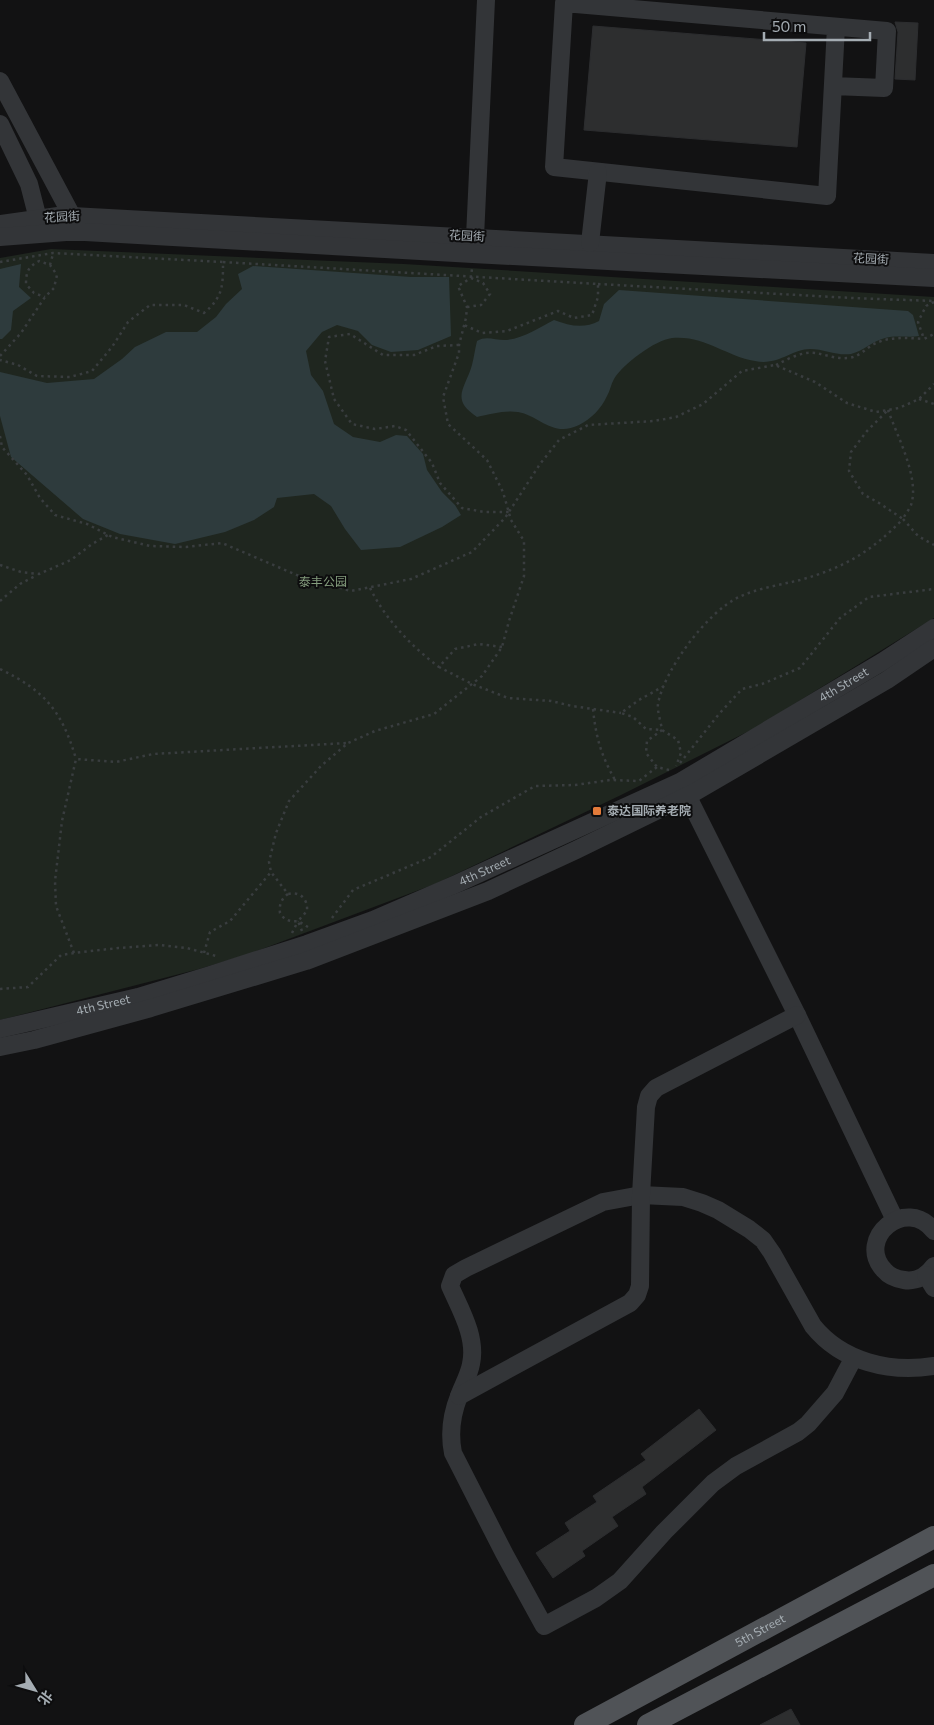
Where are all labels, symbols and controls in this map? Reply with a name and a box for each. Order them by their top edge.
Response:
scale bar [764,10,870,42]
text: 50 m [772,17,806,35]
street label: 花园街 [44,208,80,224]
street label: 花园街 [449,227,485,243]
street label: 花园街 [853,250,889,266]
park label: 泰丰公园 [299,574,347,588]
street label: 4th Street [816,664,871,704]
place label: 泰达国际养老院 [607,803,691,817]
marker: 泰达国际养老院 [591,805,603,817]
street label: 4th Street [456,852,512,888]
street label: 4th Street [75,991,132,1017]
street label: 5th Street [732,1611,787,1649]
north arrow [10,1665,60,1715]
text: 北 [35,1687,57,1709]

